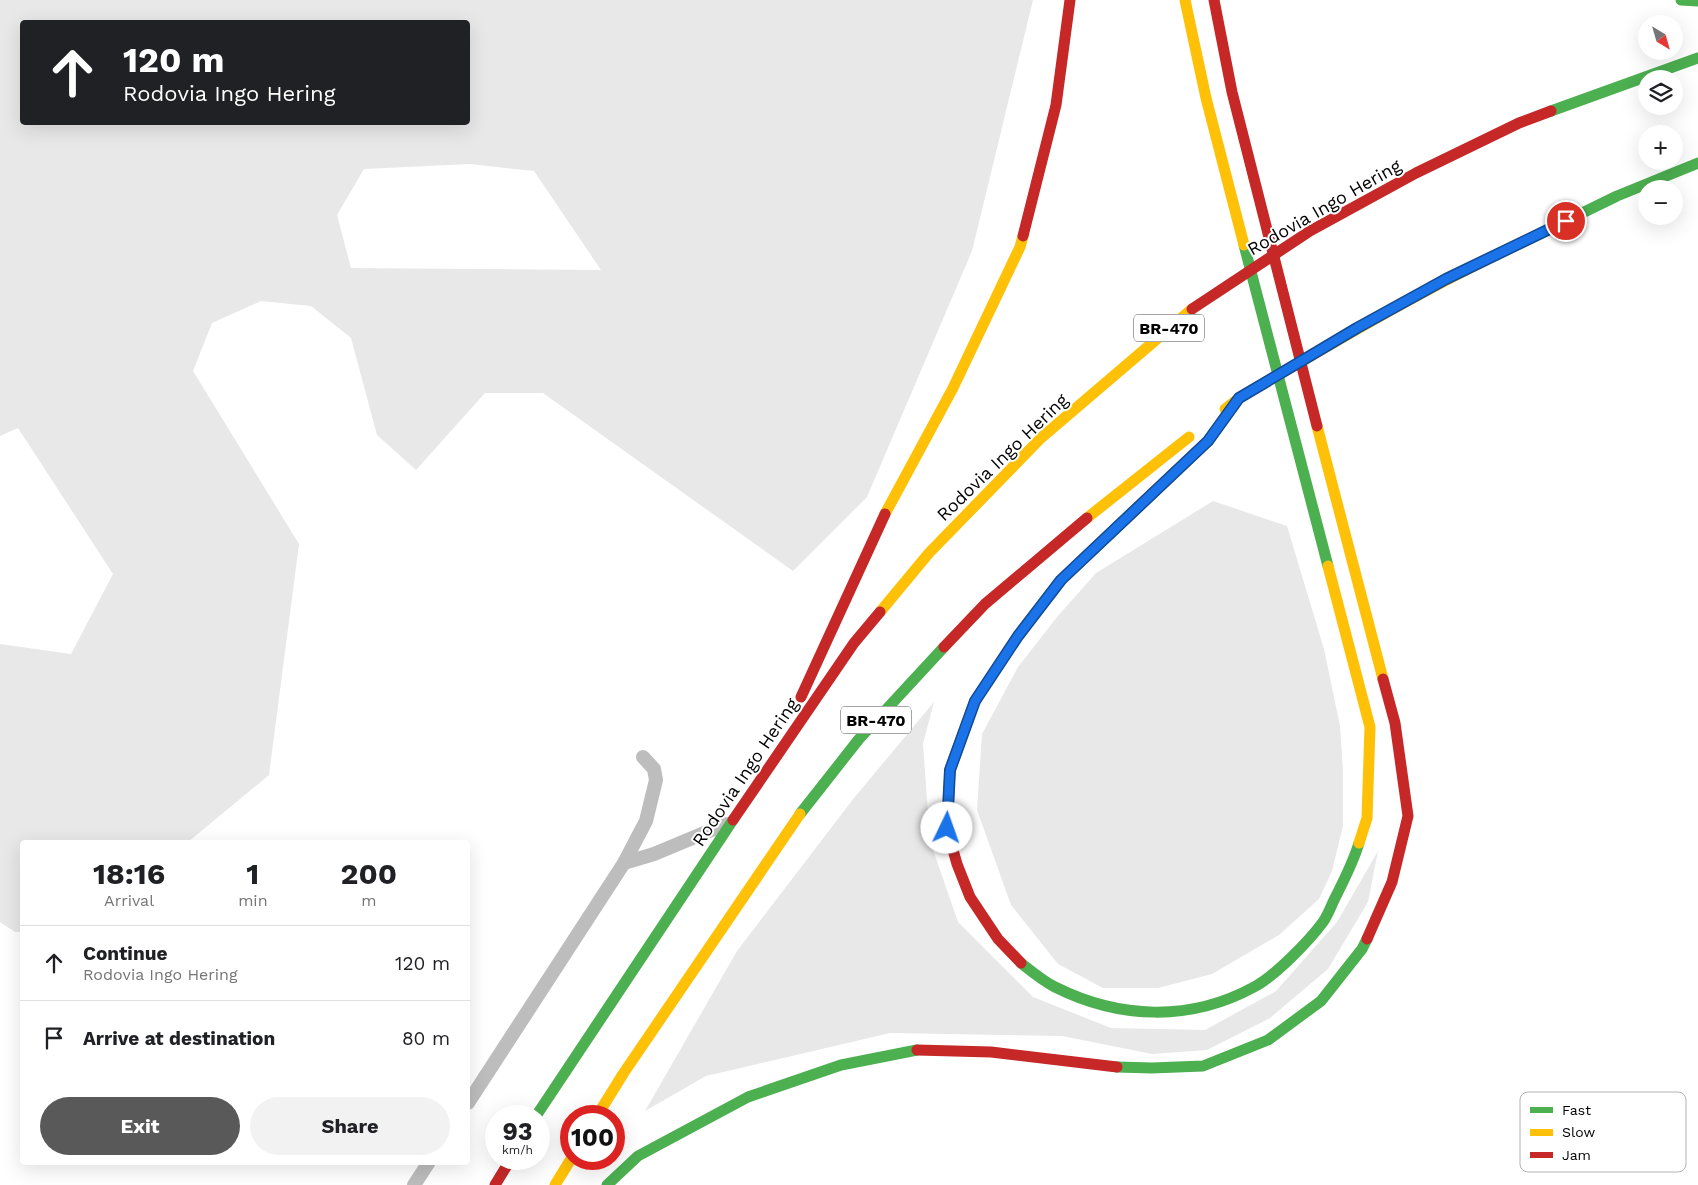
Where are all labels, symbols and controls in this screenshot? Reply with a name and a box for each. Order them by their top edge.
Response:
north arrow [1638,15,1682,60]
map controls [1638,15,1683,225]
text: 120 m [123,39,224,81]
icon: ahead [40,40,105,105]
button: layers [1638,70,1683,115]
text: Rodovia Ingo Hering [123,81,335,106]
button: + [1638,125,1683,170]
street label: Rodovia Ingo Hering [1243,154,1405,260]
button: − [1638,180,1683,225]
pin [1545,200,1587,242]
icon: arrive [1552,207,1580,235]
road number: BR-470 [1134,314,1204,342]
street label: Rodovia Ingo Hering [932,389,1072,525]
street label: Rodovia Ingo Hering [688,694,803,850]
road number: BR-470 [841,706,911,734]
position arrow [920,801,972,853]
text: 18:16 [93,856,165,891]
text: 1 [246,856,259,891]
text: 200 [341,856,397,891]
text: Arrival [104,891,154,910]
text: min [238,891,268,910]
text: m [361,891,376,910]
text: Continue [83,942,167,965]
icon: ahead [40,949,68,977]
text: 120 m [395,952,450,975]
text: Rodovia Ingo Hering [83,965,238,984]
icon: arrive [40,1024,68,1052]
text: Arrive at destination [83,1027,275,1050]
text: 80 m [402,1027,450,1050]
legend [1520,1092,1686,1172]
button: Exit [40,1097,240,1155]
button: Share [250,1097,450,1155]
text: Fast [1562,1102,1591,1118]
speed limit sign: 100 [560,1105,625,1170]
text: 93 [502,1117,533,1146]
text: Slow [1562,1124,1595,1140]
text: km/h [502,1143,533,1157]
text: Jam [1562,1147,1591,1163]

